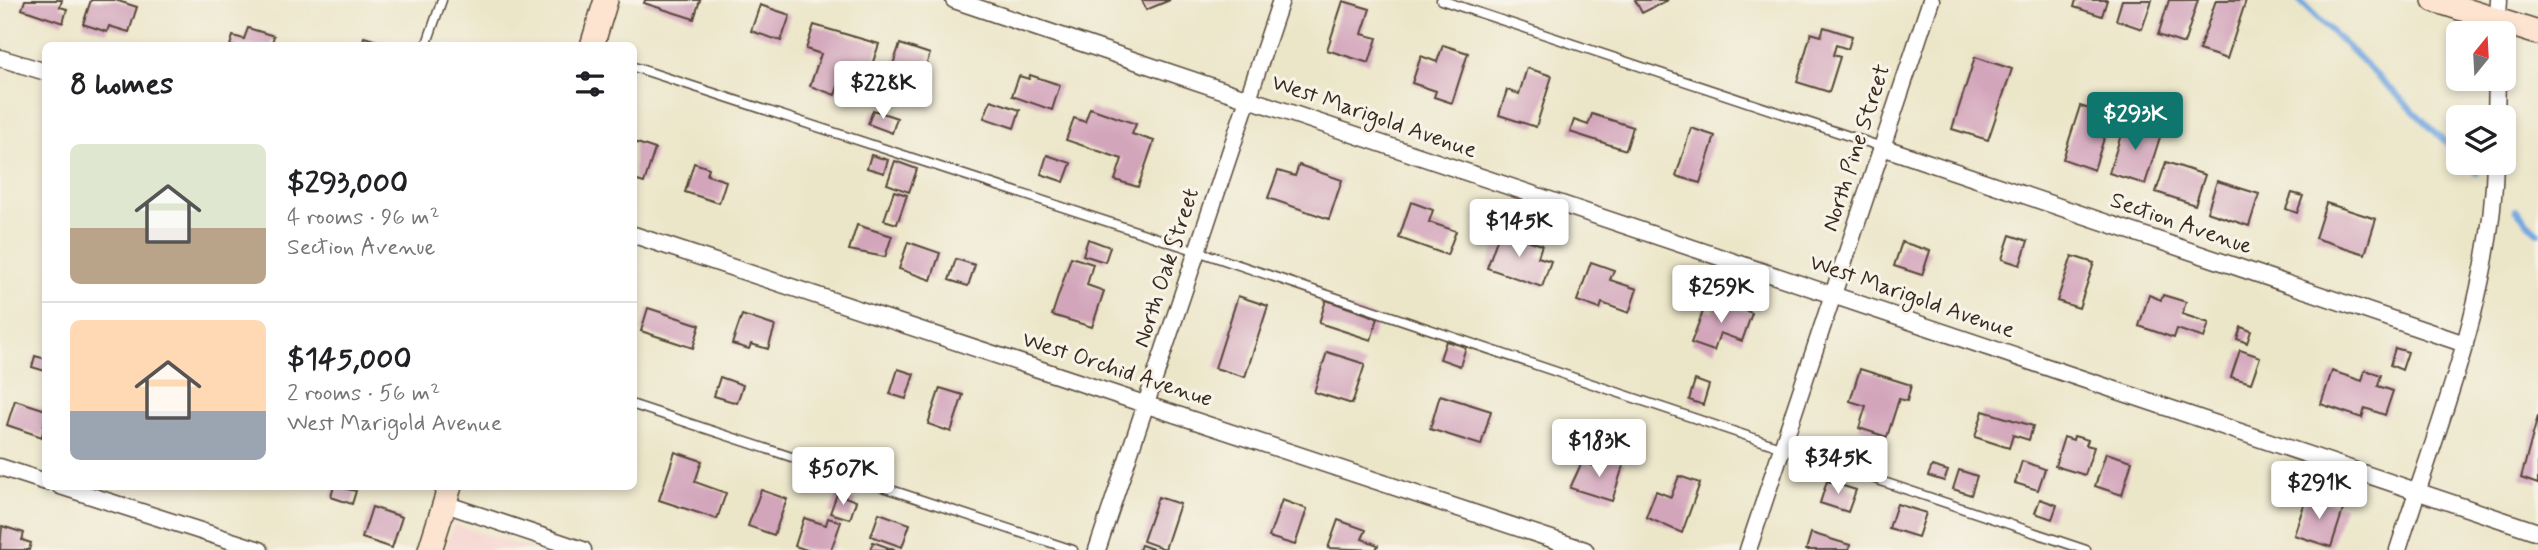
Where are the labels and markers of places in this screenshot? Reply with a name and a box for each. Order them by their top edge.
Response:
pin: $228K [834,61,932,121]
pin: $293K [2086,92,2184,152]
pin: $145K [1470,200,1568,259]
pin: $259K [1672,266,1770,325]
pin: $183K [1550,420,1648,479]
pin: $345K [1789,436,1887,496]
pin: $507K [794,448,892,507]
pin: $291K [2270,462,2368,521]

